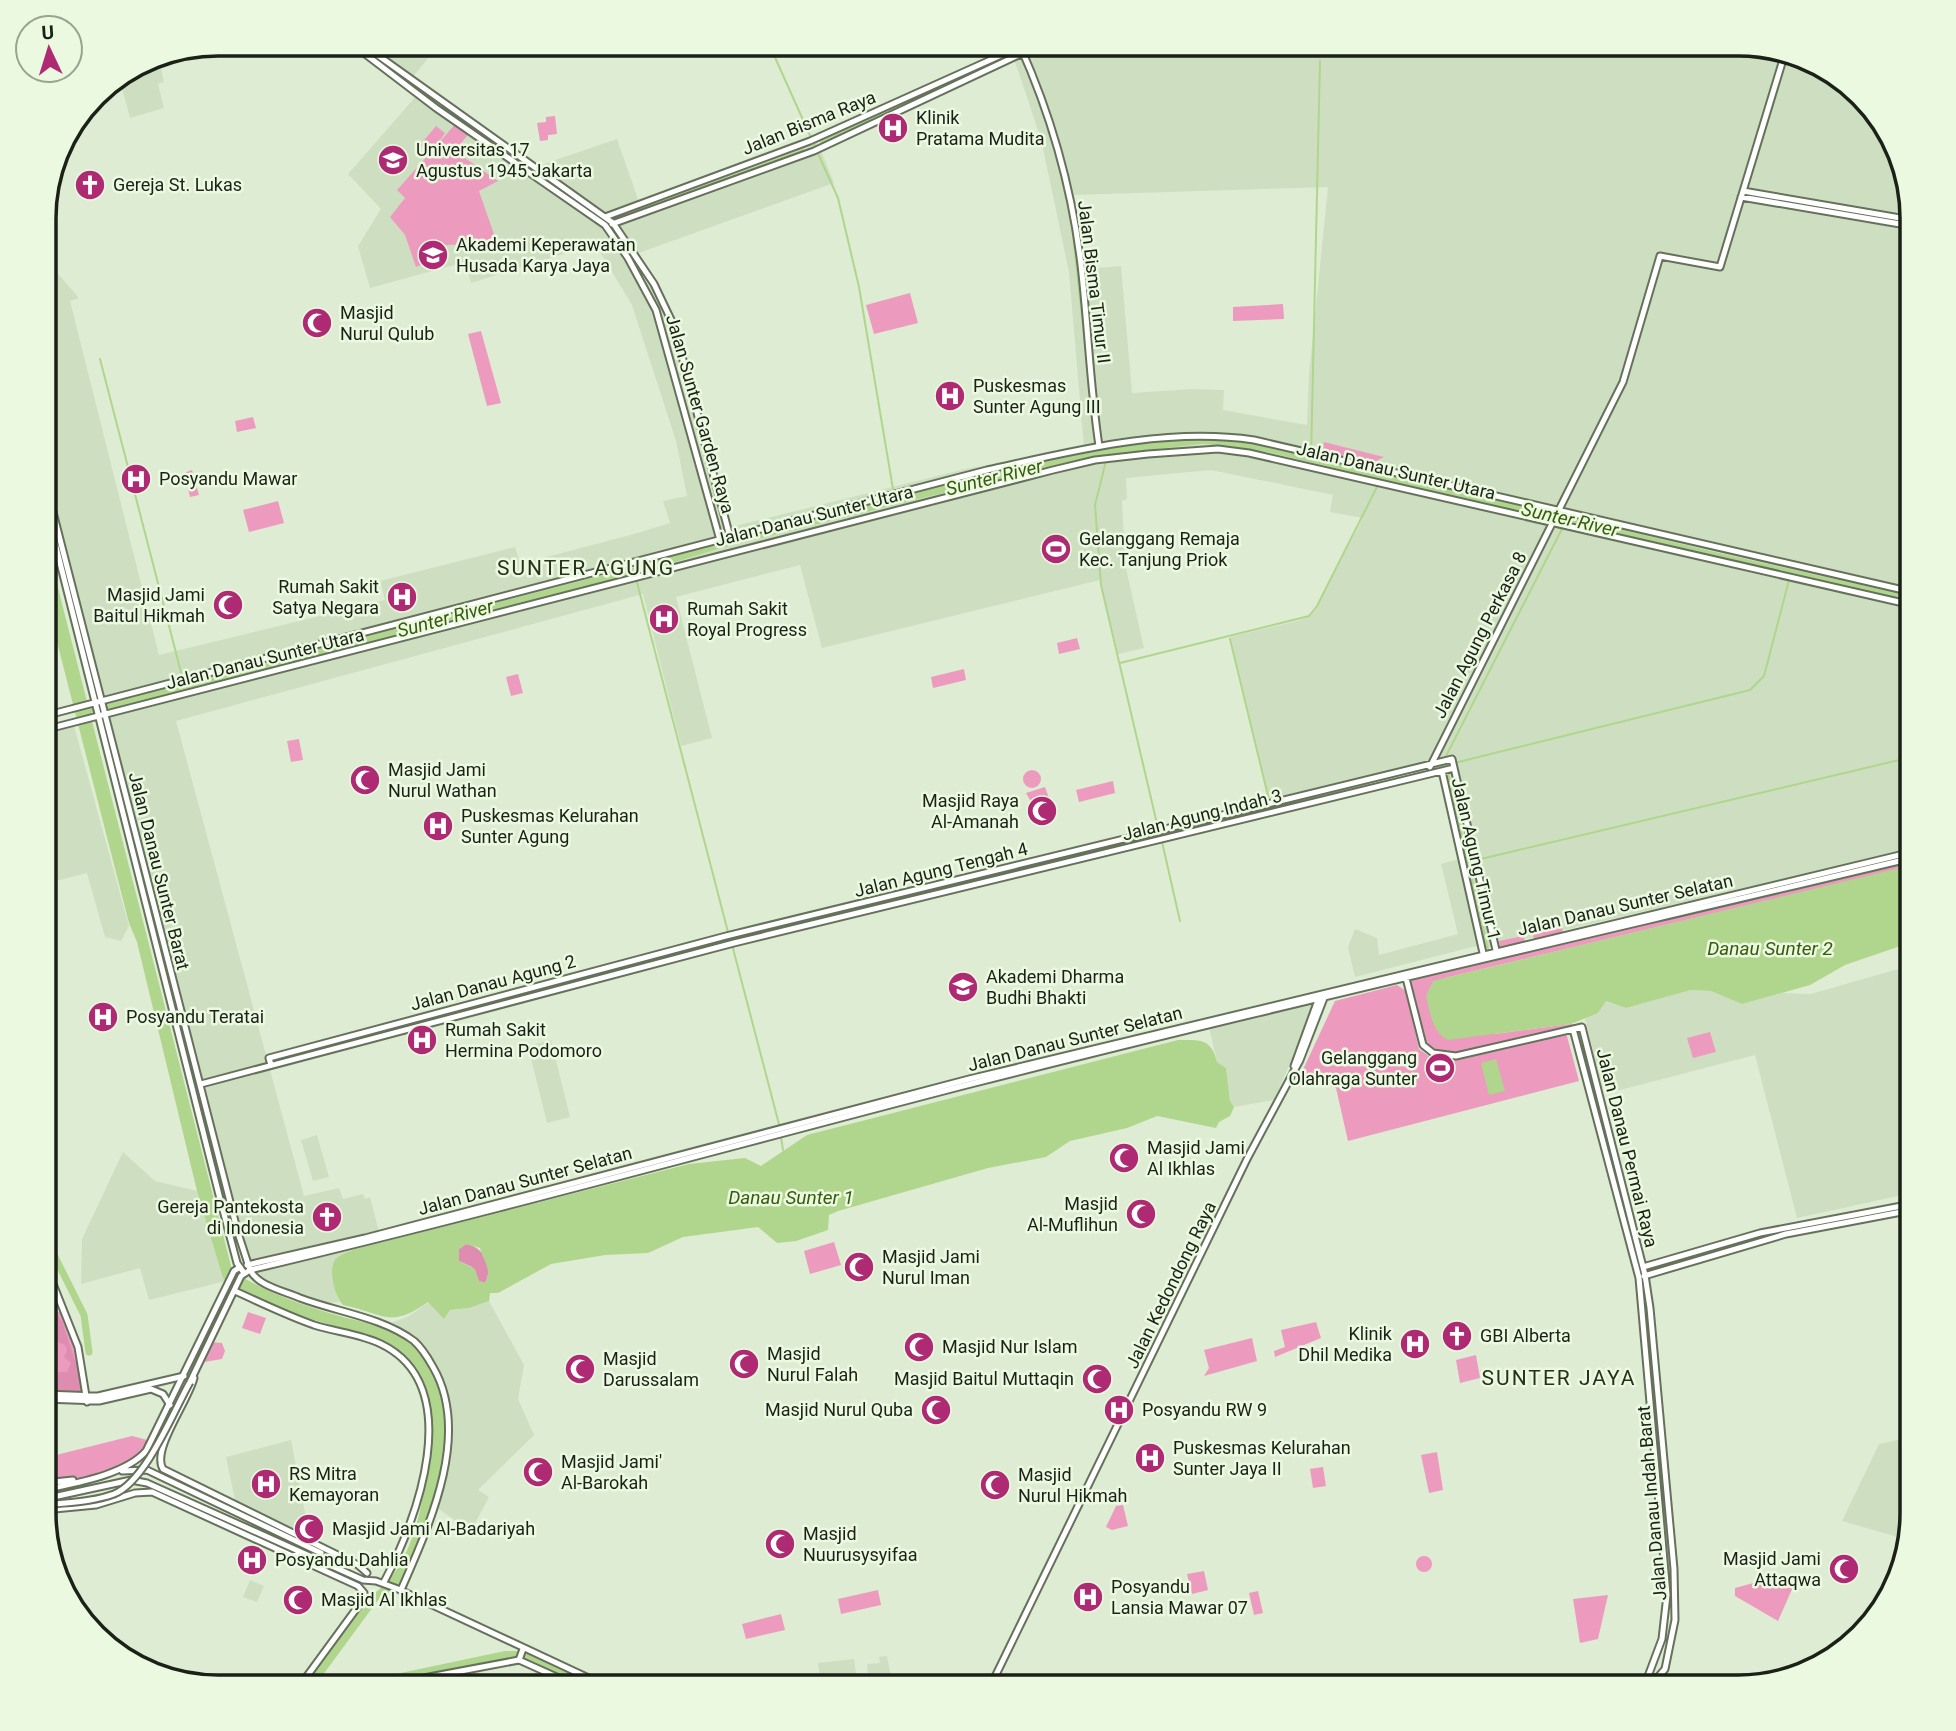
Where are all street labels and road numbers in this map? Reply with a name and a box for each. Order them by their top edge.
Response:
street label: Jalan Bisma Raya [739,86,879,159]
street label: Jalan Bisma Timur II [1074,199,1115,365]
street label: Jalan Sunter Garden Raya [662,312,739,516]
street label: Jalan Danau Sunter Utara [1295,437,1498,504]
street label: Jalan Danau Sunter Utara [713,481,915,550]
street label: Jalan Agung Perkasa 8 [1428,548,1531,722]
street label: Jalan Danau Sunter Utara [164,624,366,693]
street label: Jalan Danau Sunter Barat [125,770,194,972]
street label: Jalan Agung Timur 1 [1448,776,1505,942]
street label: Jalan Agung Indah 3 [1120,785,1284,845]
street label: Jalan Agung Tengah 4 [852,838,1030,901]
street label: Jalan Danau Sunter Selatan [1515,869,1735,940]
street label: Jalan Danau Agung 2 [408,950,578,1015]
street label: Jalan Danau Sunter Selatan [965,1002,1184,1075]
street label: Jalan Danau Permai Raya [1593,1046,1662,1250]
street label: Jalan Danau Sunter Selatan [416,1142,634,1219]
street label: Jalan Kedondong Raya [1121,1198,1220,1372]
street label: Jalan Danau Indah Barat [1633,1405,1670,1601]

